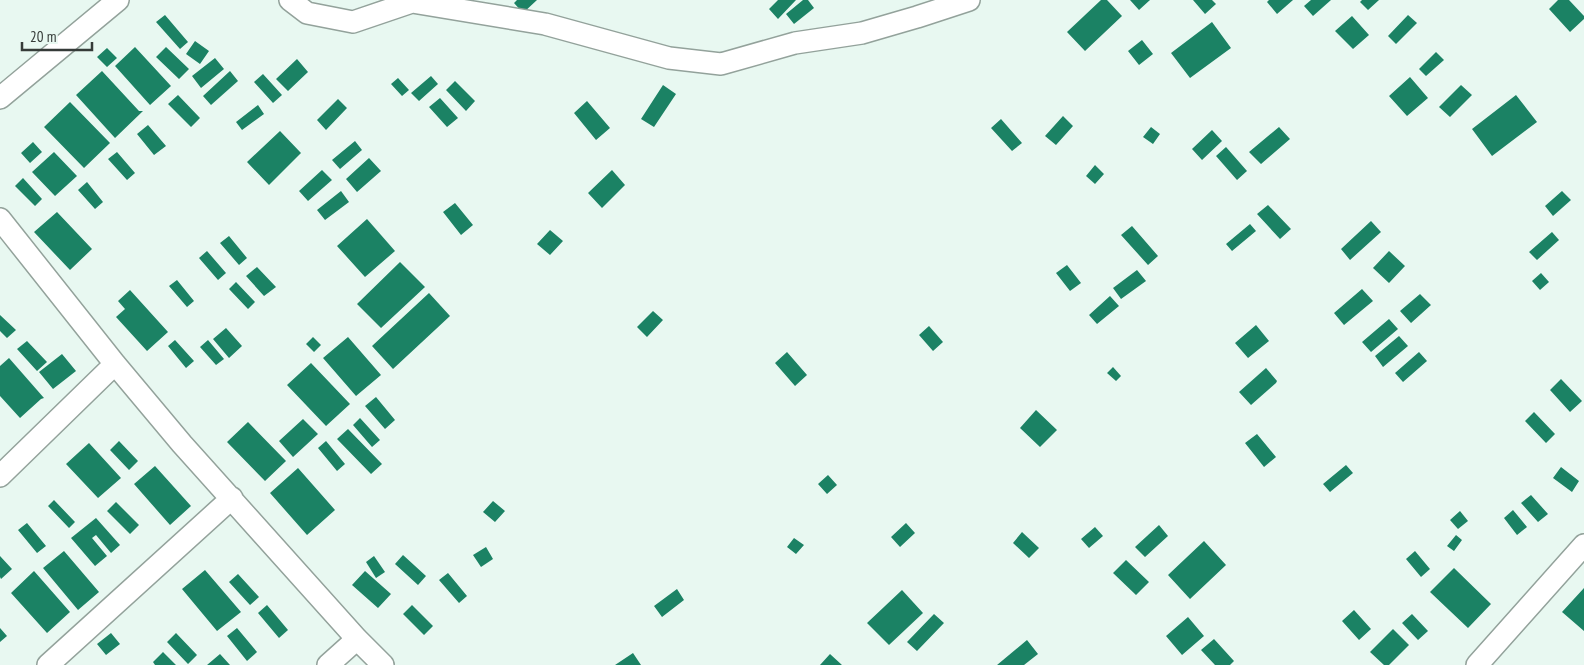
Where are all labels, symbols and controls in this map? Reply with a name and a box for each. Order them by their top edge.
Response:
scale bar [22,20,92,52]
text: 20 m [30,27,56,46]

